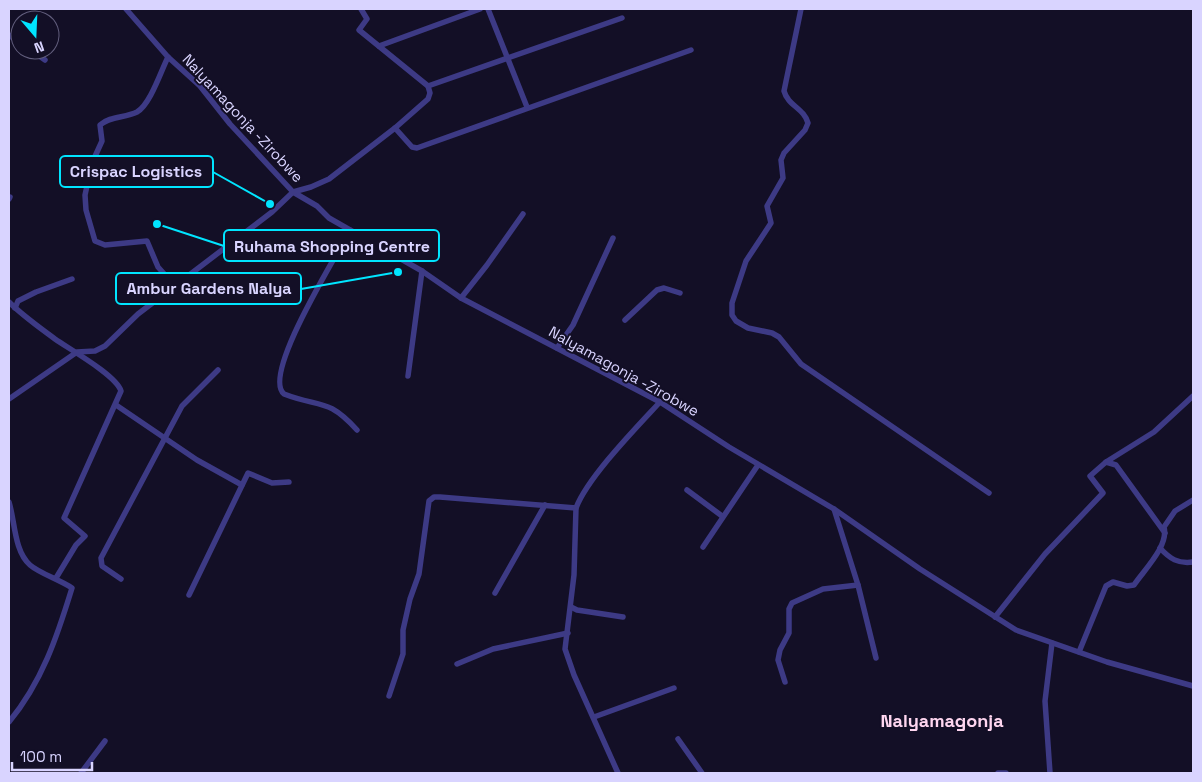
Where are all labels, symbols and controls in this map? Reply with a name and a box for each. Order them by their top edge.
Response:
north arrow [10,10,60,60]
text: N [32,37,47,57]
street label: Nalyamagonja -Zirobwe [178,50,308,186]
callout: Crispac Logistics [60,156,213,187]
text: Crispac Logistics [70,161,202,182]
callout: Ruhama Shopping Centre [224,230,439,261]
text: Ruhama Shopping Centre [234,236,430,257]
callout: Ambur Gardens Nalya [116,273,301,304]
text: Ambur Gardens Nalya [126,278,292,299]
street label: Nalyamagonja -Zirobwe [546,322,703,420]
district label: Nalyamagonja [880,709,1004,732]
scale bar [12,740,92,772]
text: 100 m [20,747,62,766]

